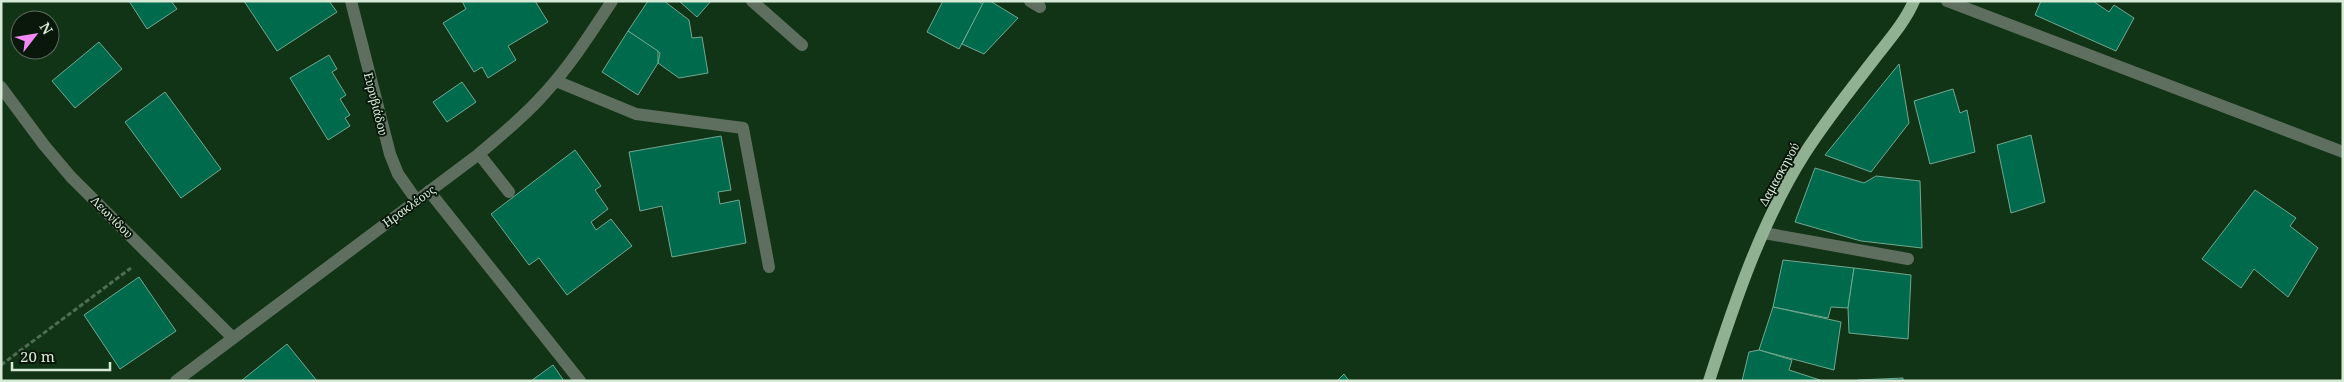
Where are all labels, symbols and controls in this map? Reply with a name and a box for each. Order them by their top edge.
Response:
north arrow [10,10,60,60]
text: N [36,18,58,38]
street label: Ευρυβιάδου [360,71,392,137]
street label: Δαμασκηνού [1755,139,1803,209]
street label: Ηρακλέους [379,181,439,231]
street label: Λεωνίδου [87,192,137,242]
scale bar [12,340,110,372]
text: 20 m [20,346,55,366]

